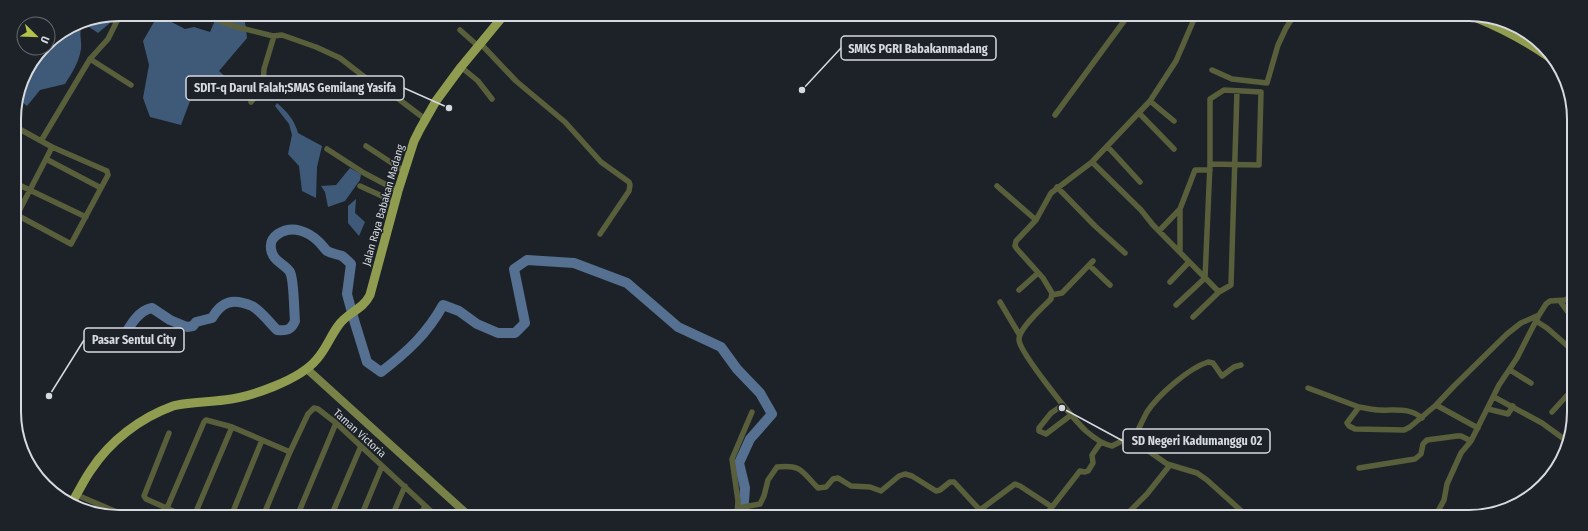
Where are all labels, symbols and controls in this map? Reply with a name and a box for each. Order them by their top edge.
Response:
north arrow [16,16,56,56]
text: U [37,34,52,45]
callout: SMKS PGRI Babakanmadang [841,36,996,60]
text: SMKS PGRI Babakanmadang [848,42,988,56]
callout: SDIT-q Darul Falah;SMAS Gemilang Yasifa [186,76,404,100]
text: SDIT-q Darul Falah;SMAS Gemilang Yasifa [194,81,396,95]
street label: Jalan Raya Babakan Madang [360,142,407,267]
callout: Pasar Sentul City [84,328,184,352]
text: Pasar Sentul City [92,333,176,347]
street label: Taman Victoria [331,406,389,460]
callout: SD Negeri Kadumanggu 02 [1123,429,1270,453]
text: SD Negeri Kadumanggu 02 [1132,434,1263,448]

